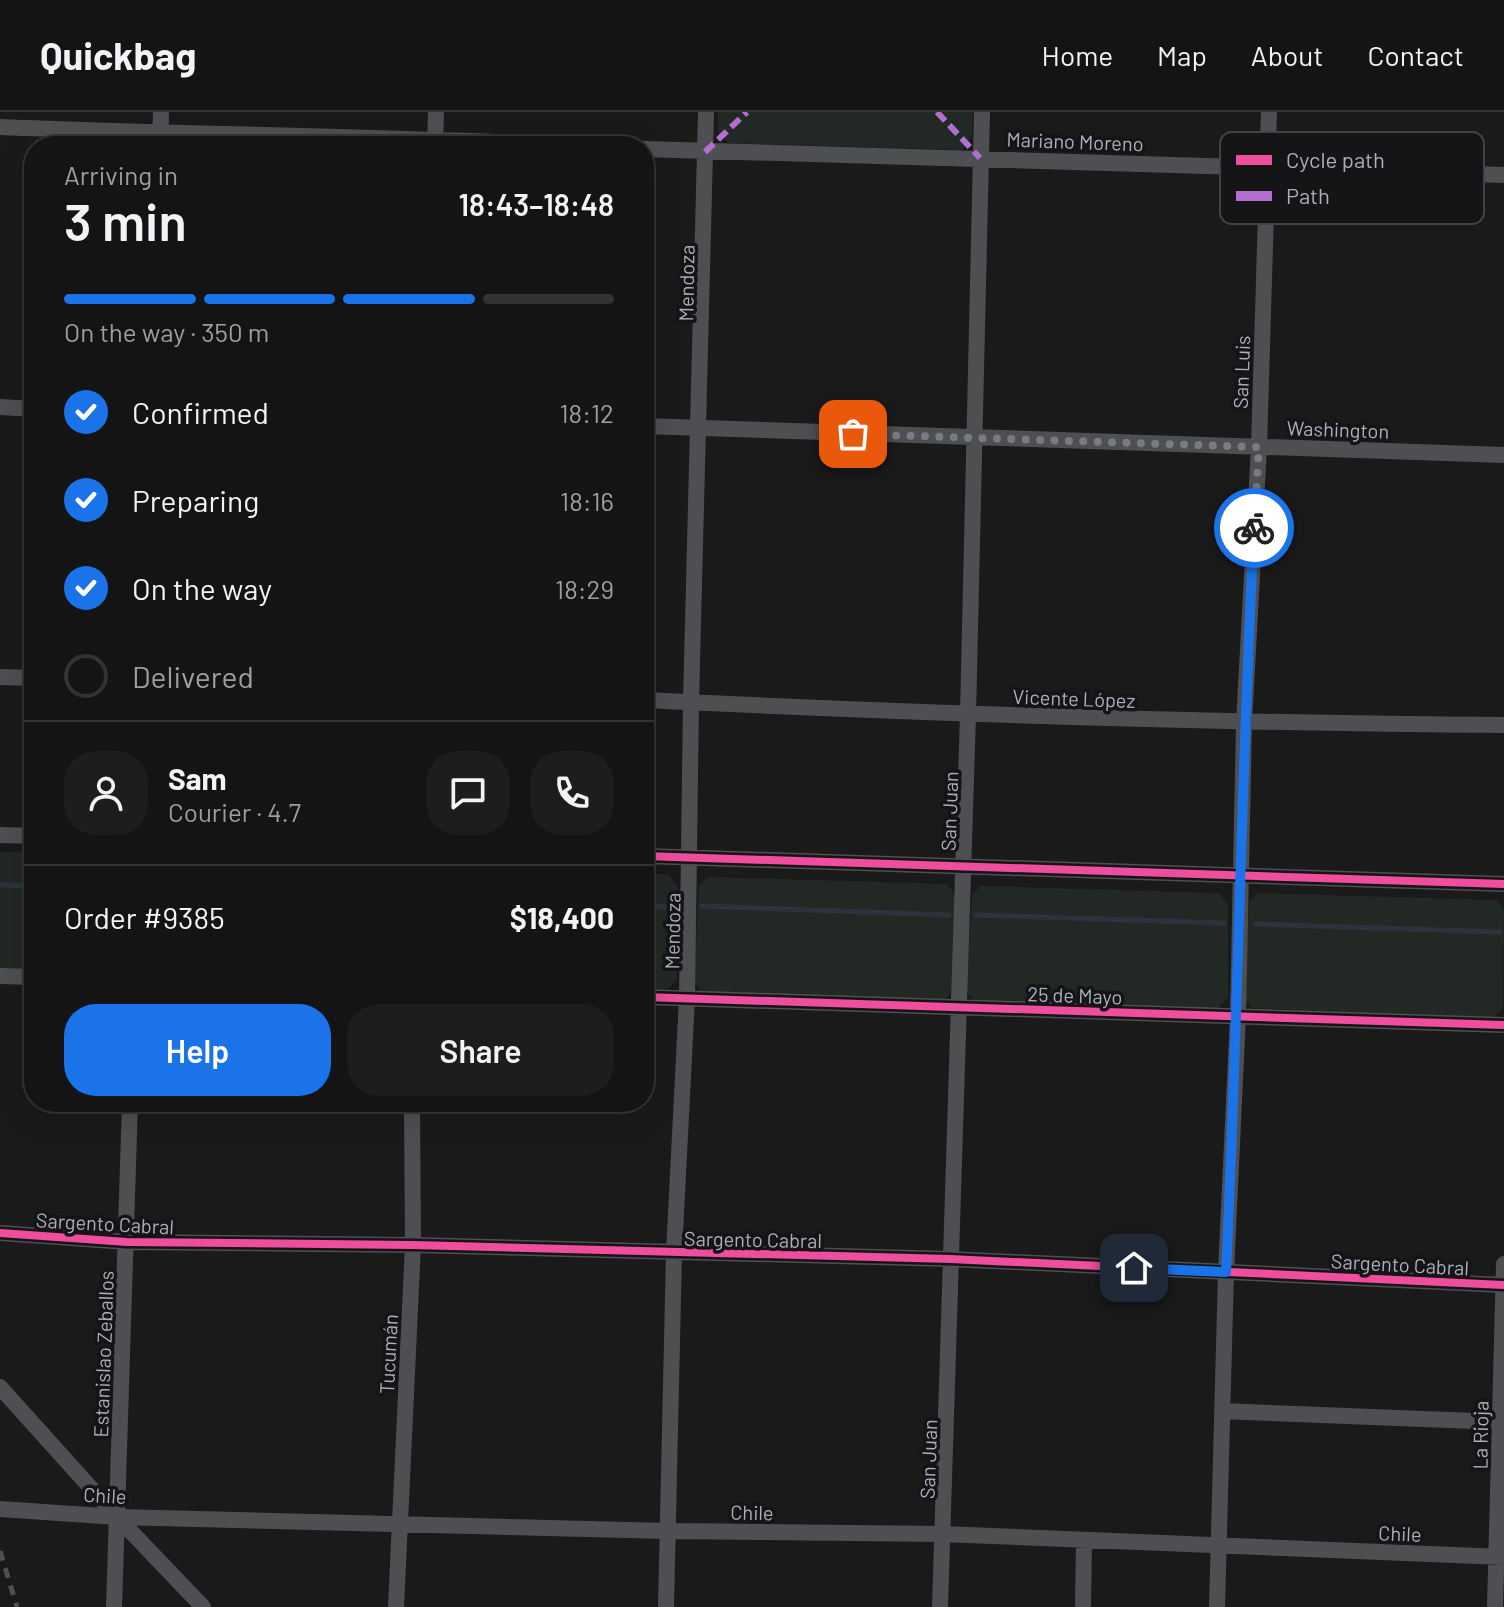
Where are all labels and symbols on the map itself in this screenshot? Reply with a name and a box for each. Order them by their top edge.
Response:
street label: Mariano Moreno [1006,127,1144,155]
legend [1220,132,1484,224]
text: Cycle path [1286,146,1385,172]
text: Path [1286,182,1330,208]
street label: Mendoza [673,245,699,321]
street label: San Luis [1228,335,1254,409]
pin [819,400,887,468]
street label: Washington [1286,415,1390,443]
courier [1214,488,1294,568]
street label: Vicente López [1012,684,1136,712]
street label: San Juan [936,771,962,851]
street label: Mendoza [659,893,685,969]
street label: 25 de Mayo [1027,981,1123,1009]
street label: Sargento Cabral [35,1207,175,1239]
street label: Sargento Cabral [684,1226,822,1252]
pin [1100,1234,1168,1302]
street label: Sargento Cabral [1330,1248,1470,1280]
street label: Estanislao Zeballos [88,1270,118,1438]
street label: Tucumán [374,1313,402,1395]
street label: La Rioja [1467,1400,1493,1470]
street label: San Juan [915,1419,941,1499]
street label: Chile [83,1482,127,1508]
street label: Chile [730,1500,774,1524]
street label: Chile [1378,1520,1422,1546]

